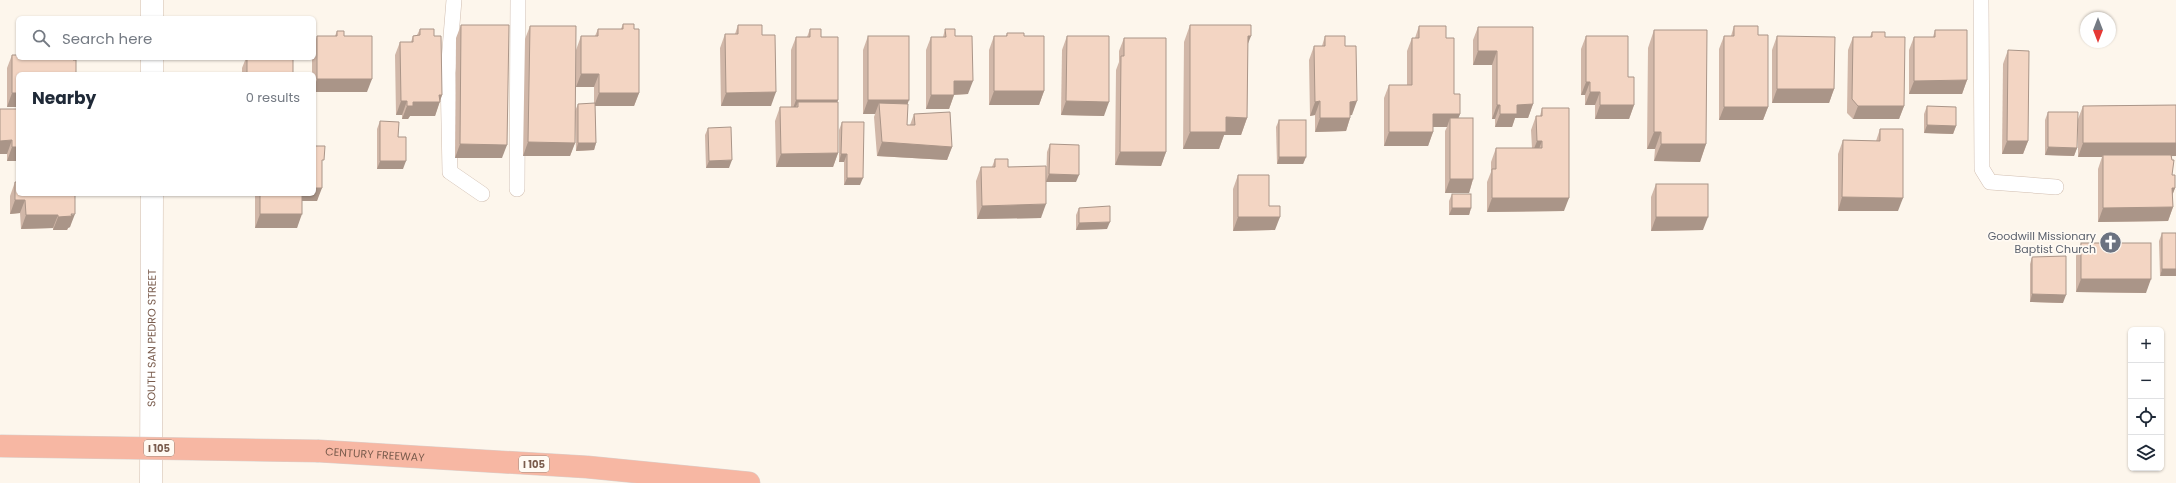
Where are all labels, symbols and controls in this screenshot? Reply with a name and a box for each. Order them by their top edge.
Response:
north arrow [2080,12,2116,48]
search box [16,16,316,60]
icon: search [30,27,52,49]
text: Search here [62,28,152,49]
text: Nearby [32,86,96,110]
text: 0 results [246,88,300,107]
place label: Goodwill Missionary Baptist Church [1988,228,2097,257]
church icon: Goodwill Missionary Baptist Church [2098,229,2124,255]
street label: SOUTH SAN PEDRO STREET [143,269,160,407]
map controls [2128,327,2164,471]
button: + [2128,327,2164,363]
button: − [2128,363,2164,399]
button: locate [2128,399,2164,435]
button: layers [2128,435,2164,471]
road number: I 105 [144,440,174,456]
street label: CENTURY FREEWAY [325,443,426,465]
road number: I 105 [519,456,549,472]

